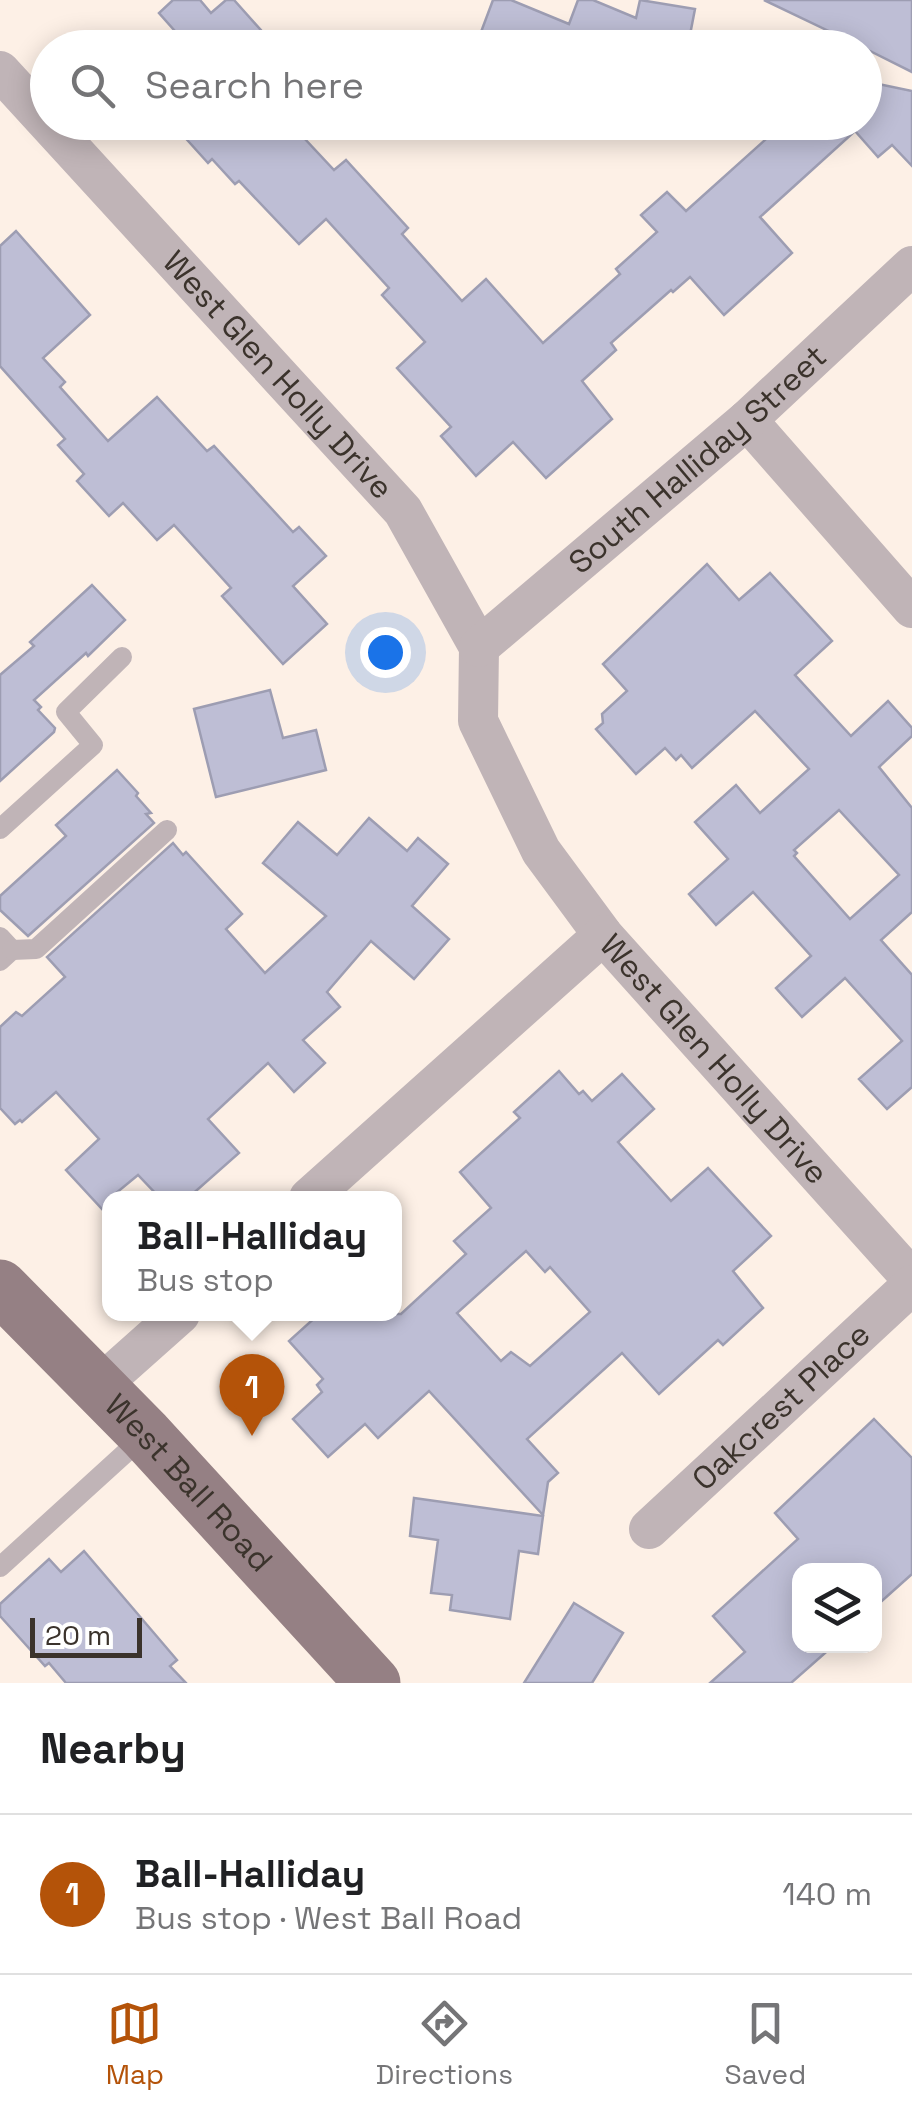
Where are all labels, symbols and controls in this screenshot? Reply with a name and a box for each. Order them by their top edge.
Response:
search box [30,30,882,140]
icon: search [65,58,120,113]
text: Search here [145,61,364,109]
street label: West Glen Holly Drive [155,242,402,507]
street label: South Halliday Street [560,336,835,582]
your location [360,627,411,678]
street label: West Glen Holly Drive [592,926,837,1192]
popup [102,1191,402,1321]
text: Ball-Halliday [137,1212,367,1260]
text: Bus stop [137,1260,274,1300]
street label: Oakcrest Place [684,1314,878,1499]
pin: 1 [220,1354,284,1436]
street label: West Ball Road [97,1385,281,1580]
map controls [792,1563,882,1653]
button: layers [792,1563,882,1653]
scale bar [30,1613,142,1658]
text: 20 m [45,1617,111,1653]
text: Nearby [40,1722,186,1775]
text: Ball-Halliday [135,1850,365,1898]
text: 1 [65,1874,80,1914]
text: 140 m [782,1874,872,1914]
text: Bus stop · West Ball Road [135,1898,522,1938]
tab: Map [106,1996,164,2092]
tab: Directions [376,1996,513,2092]
tab: Saved [725,1996,806,2092]

